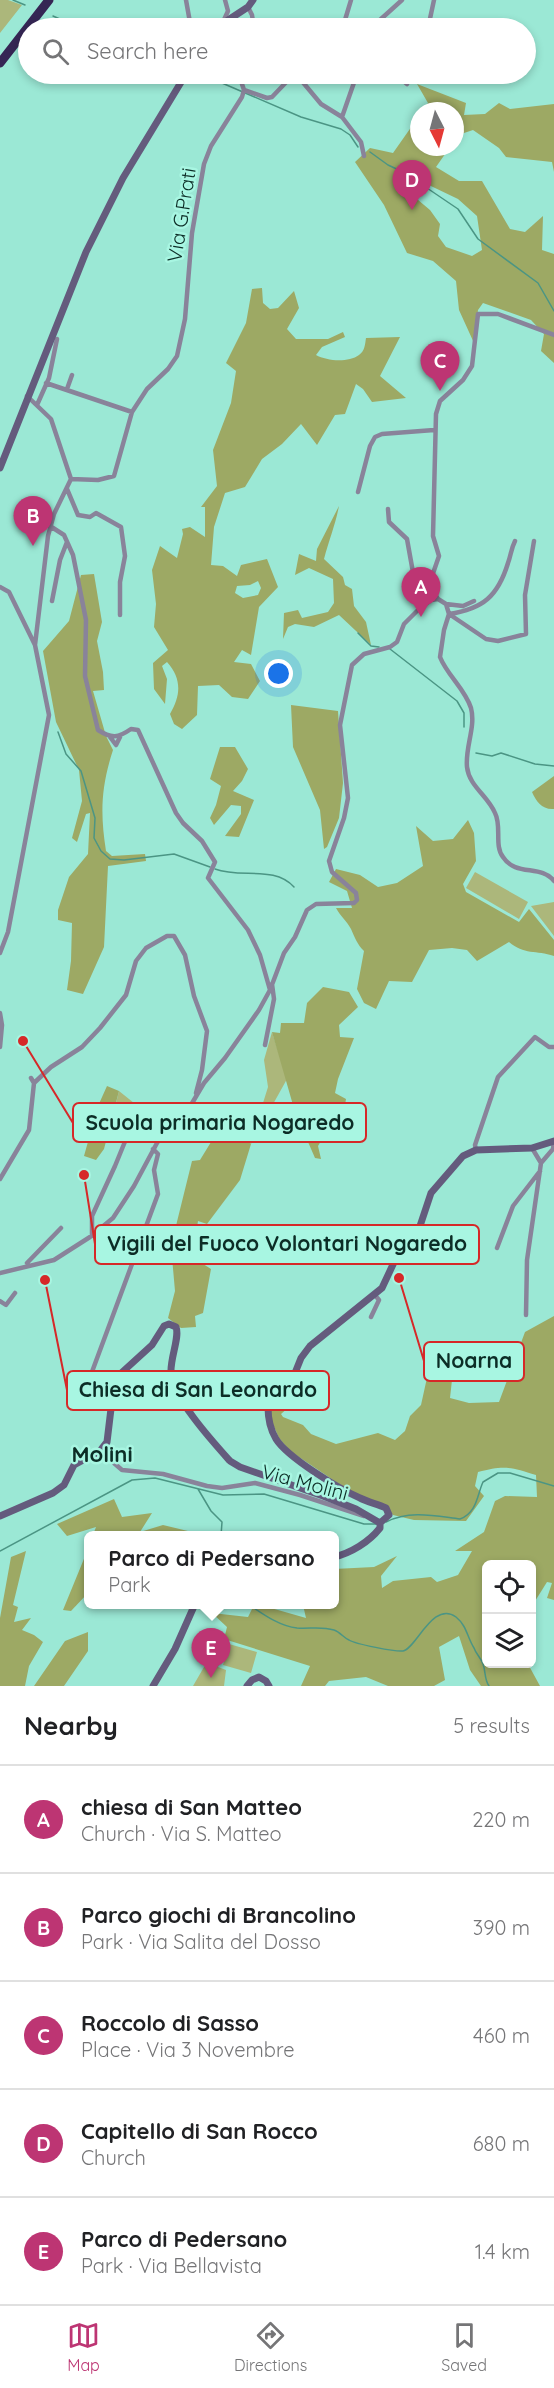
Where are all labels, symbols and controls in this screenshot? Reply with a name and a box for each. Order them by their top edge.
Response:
search box [18,18,536,84]
icon: search [39,35,72,68]
text: Search here [87,37,208,65]
north arrow [410,102,464,156]
pin: D [392,160,432,210]
street label: Via G.Prati [161,166,201,264]
pin: C [420,342,460,391]
pin: B [14,496,52,546]
pin: A [402,568,440,617]
your location [264,659,293,688]
callout: Scuola primaria Nogaredo [73,1103,366,1142]
text: Scuola primaria Nogaredo [86,1109,354,1135]
callout: Vigili del Fuoco Volontari Nogaredo [95,1225,479,1264]
text: Vigili del Fuoco Volontari Nogaredo [107,1230,467,1256]
callout: Noarna [424,1342,524,1381]
text: Noarna [436,1347,512,1373]
callout: Chiesa di San Leonardo [67,1371,329,1410]
text: Chiesa di San Leonardo [79,1376,317,1402]
district label: Molini [71,1440,133,1468]
street label: Via Molini [259,1458,351,1506]
popup [84,1531,339,1609]
text: Parco di Pedersano [108,1544,315,1572]
map controls [482,1560,536,1668]
button: locate [482,1560,536,1614]
text: Park [108,1572,151,1597]
button: layers [482,1614,536,1668]
pin: E [192,1628,230,1678]
text: Nearby [24,1709,118,1742]
text: 5 results [453,1713,530,1738]
text: chiesa di San Matteo [81,1793,302,1821]
text: A [37,1807,50,1832]
text: 220 m [472,1807,530,1832]
text: Church · Via S. Matteo [81,1821,282,1846]
text: Parco giochi di Brancolino [81,1901,356,1929]
text: B [37,1915,50,1940]
text: 390 m [473,1915,530,1940]
text: Park · Via Salita del Dosso [81,1929,321,1954]
text: Roccolo di Sasso [81,2009,259,2037]
text: C [37,2023,50,2048]
text: 460 m [473,2023,530,2048]
text: Place · Via 3 Novembre [81,2037,294,2062]
text: Capitello di San Rocco [81,2117,318,2145]
text: D [36,2131,51,2156]
text: 680 m [473,2131,530,2156]
text: Church [81,2145,146,2170]
text: Parco di Pedersano [81,2225,287,2253]
text: E [38,2239,49,2264]
text: 1.4 km [475,2239,530,2264]
text: Park · Via Bellavista [81,2253,262,2278]
tab: Map [67,2319,100,2375]
tab: Directions [234,2319,307,2375]
tab: Saved [441,2319,487,2375]

